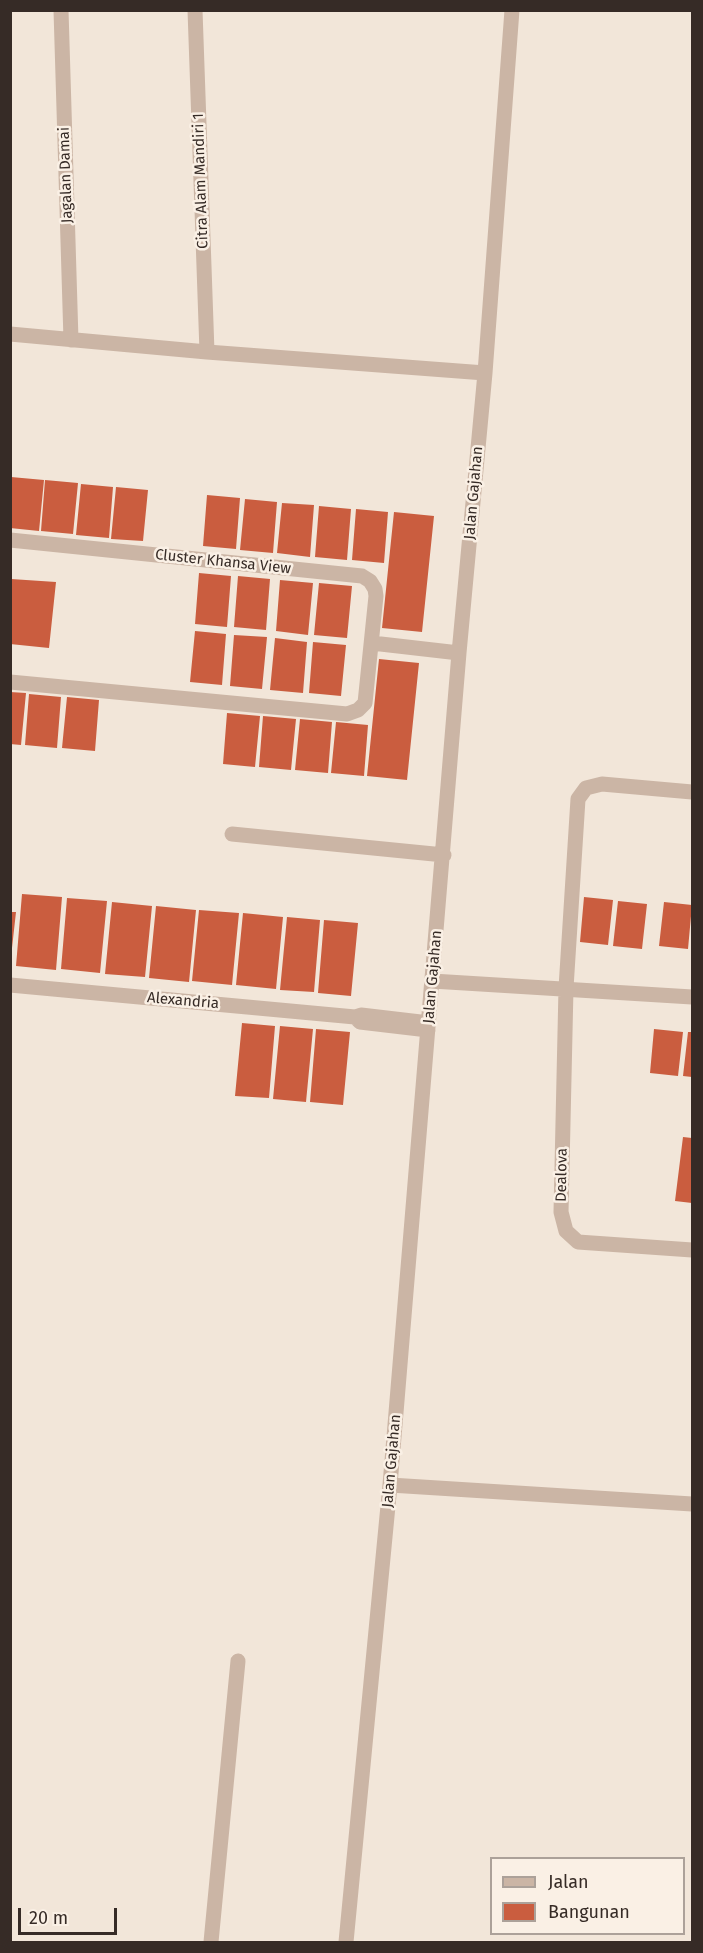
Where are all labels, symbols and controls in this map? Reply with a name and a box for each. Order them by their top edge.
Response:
street label: Citra Alam Mandiri 1 [190,113,212,249]
street label: Jagalan Damai [55,127,77,223]
street label: Jalan Gajahan [461,446,487,540]
street label: Cluster Khansa View [154,546,292,578]
street label: Jalan Gajahan [420,930,446,1024]
street label: Alexandria [146,989,220,1013]
street label: Dealova [553,1148,571,1202]
street label: Jalan Gajahan [379,1414,405,1508]
legend [490,1857,685,1935]
text: Jalan [548,1871,589,1893]
scale bar [21,1896,120,1934]
text: Bangunan [548,1901,630,1923]
text: 20 m [29,1907,68,1929]

